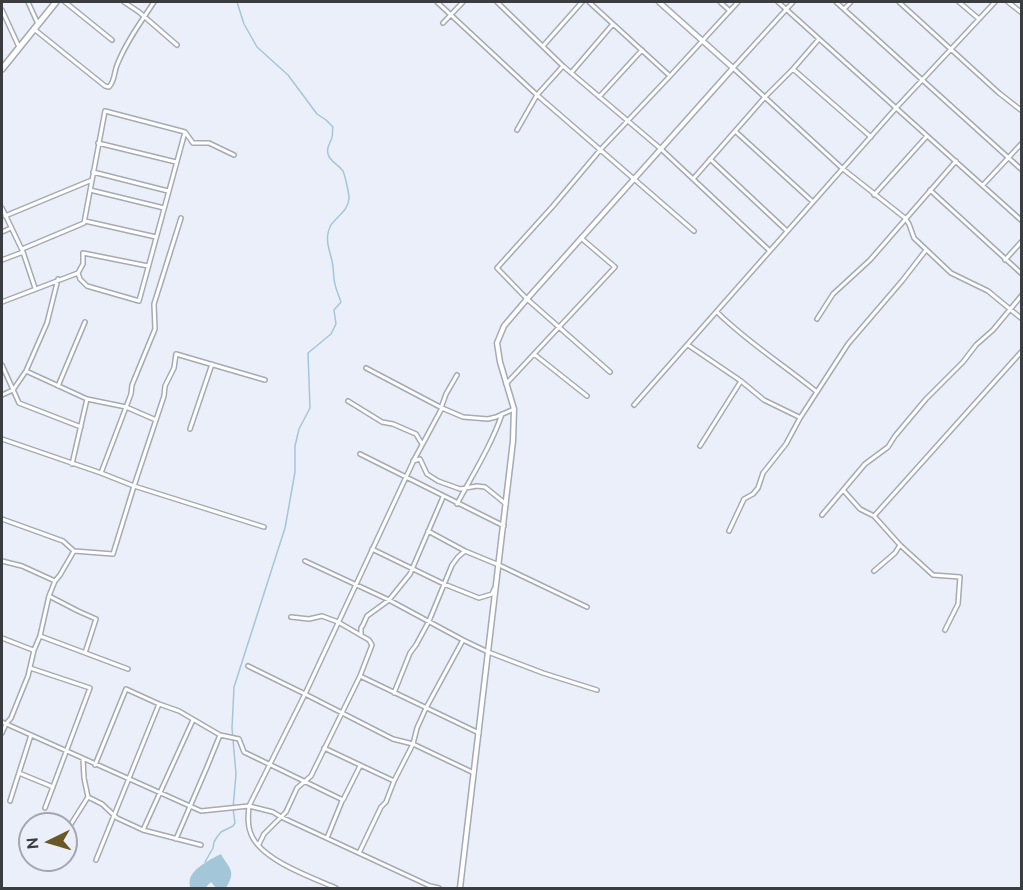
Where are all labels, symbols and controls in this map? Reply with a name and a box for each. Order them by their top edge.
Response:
north arrow [18,812,78,872]
text: N [23,837,42,850]

